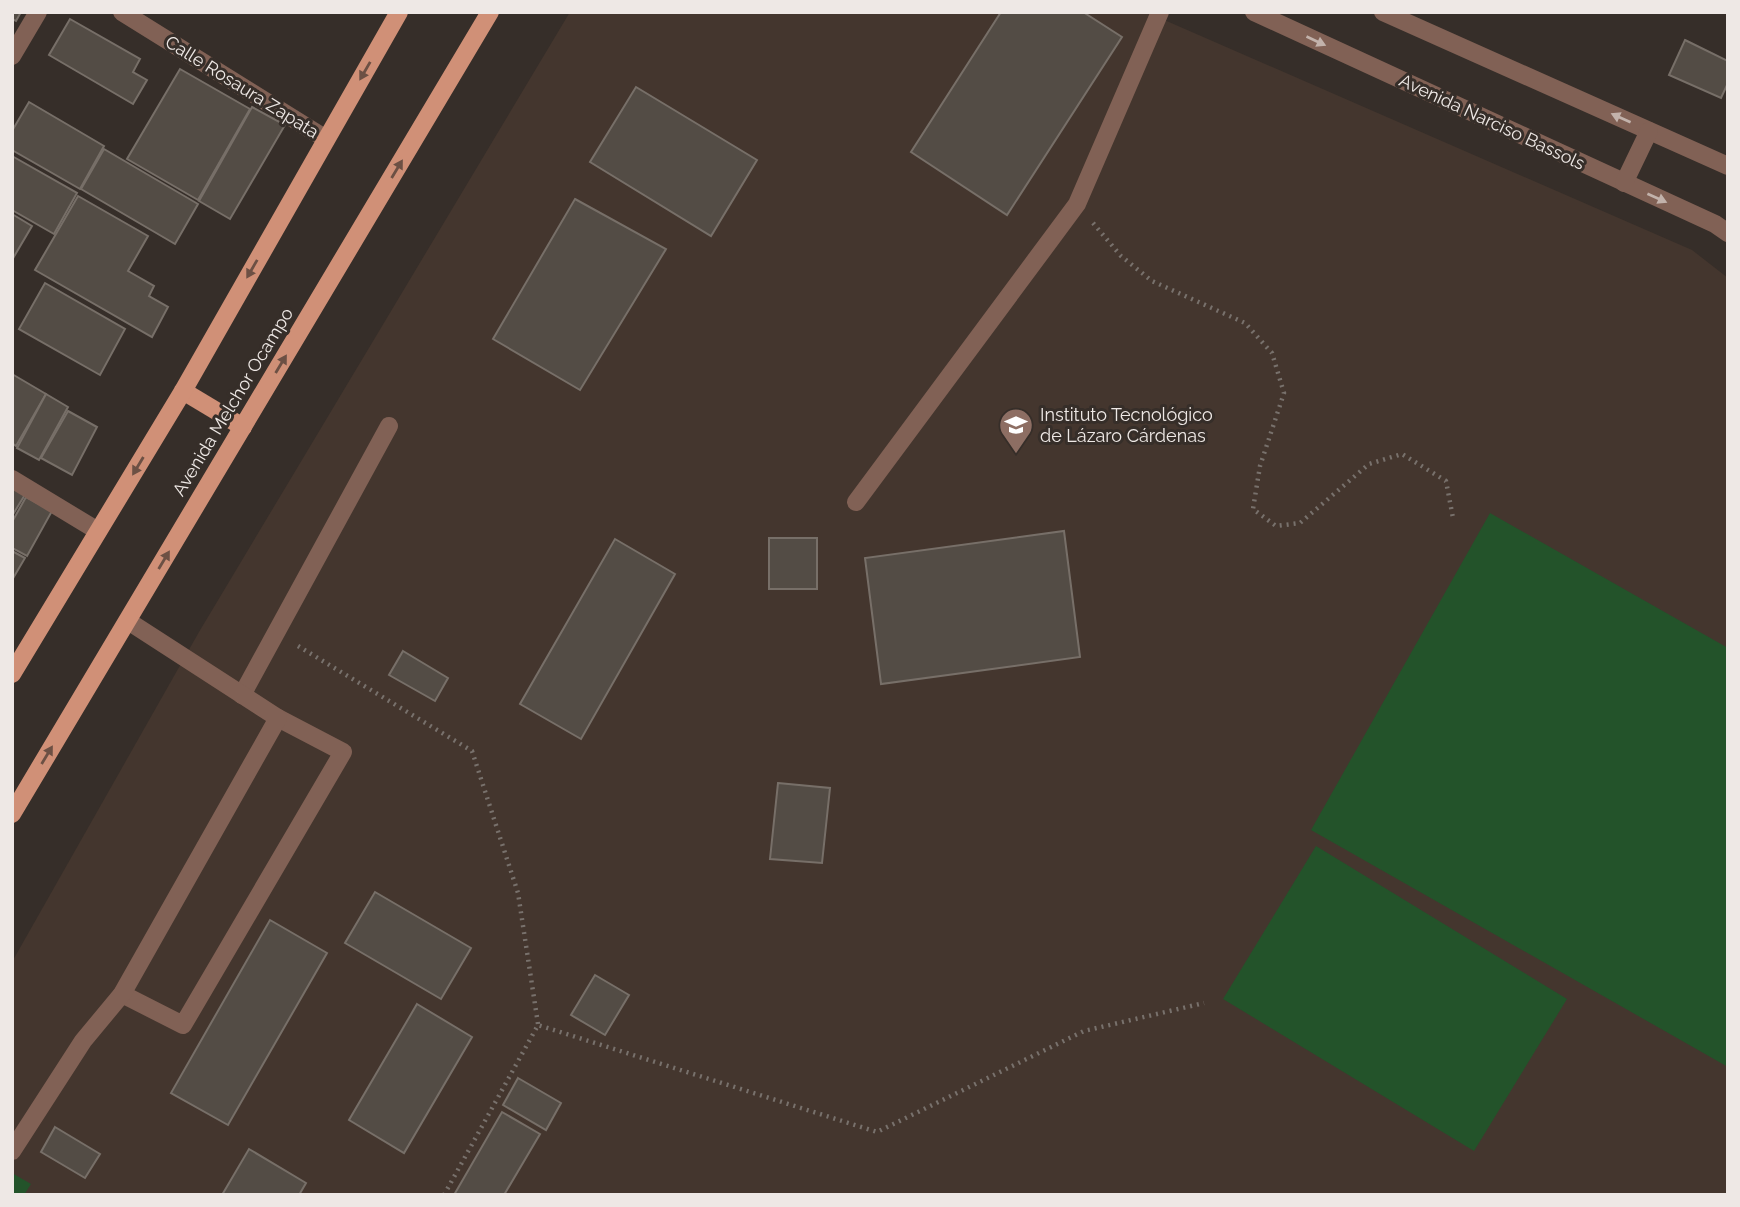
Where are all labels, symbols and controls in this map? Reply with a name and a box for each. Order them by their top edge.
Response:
street label: Calle Rosaura Zapata [162,31,323,142]
one-way arrow [1306,36,1327,47]
one-way arrow [359,62,371,81]
street label: Avenida Narciso Bassols [1396,69,1589,174]
one-way arrow [1611,112,1631,124]
one-way arrow [391,159,403,178]
one-way arrow [1646,193,1667,204]
one-way arrow [246,259,258,279]
street label: Avenida Melchor Ocampo [168,304,297,500]
one-way arrow [274,355,287,374]
place label: Instituto Tecnológico de Lázaro Cárdenas [1040,404,1213,446]
school or university icon: Instituto Tecnológico de Lázaro Cárdenas [997,406,1035,455]
one-way arrow [131,456,144,475]
one-way arrow [158,550,171,569]
one-way arrow [41,746,54,765]

